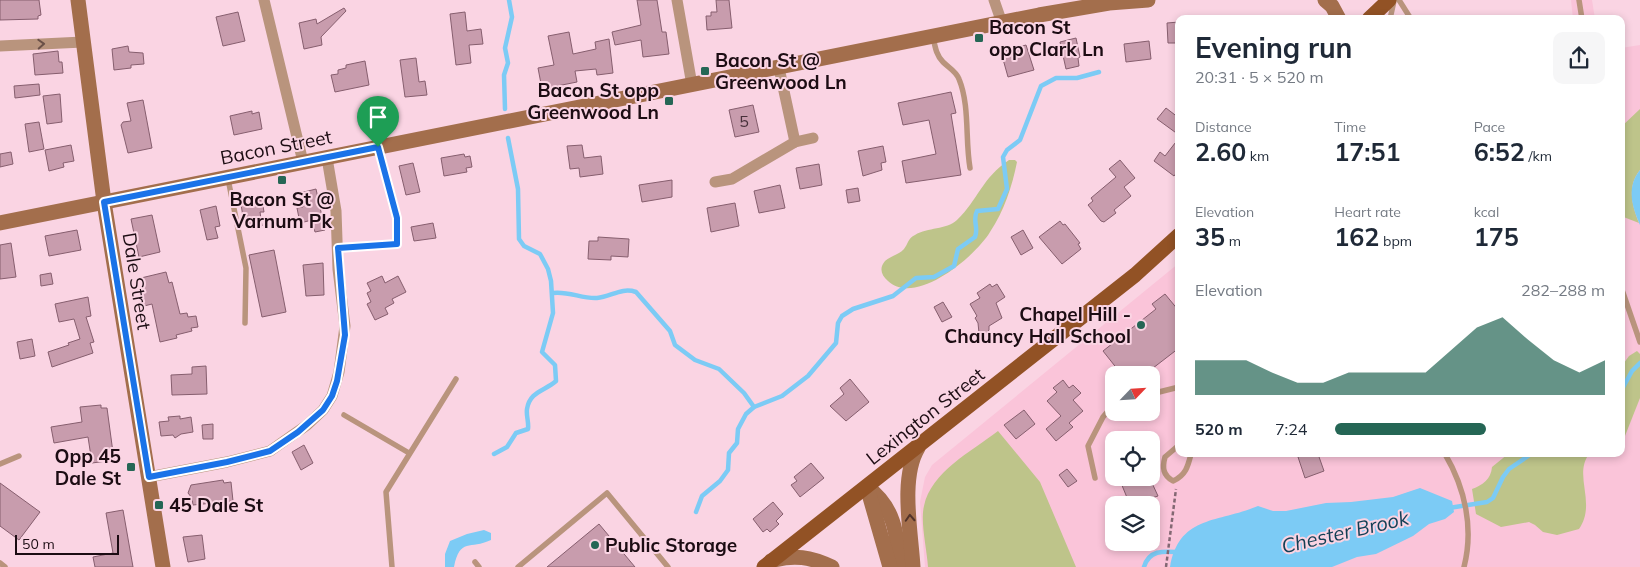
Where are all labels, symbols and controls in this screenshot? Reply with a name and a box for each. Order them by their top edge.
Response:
place label: Bacon St opp Clark Ln [989,15,1104,61]
text: Evening run [1195,30,1352,65]
marker: Bacon St opp Clark Ln [973,32,985,44]
button: share [1553,32,1605,84]
one-way arrow [38,39,46,49]
place label: Bacon St @ Greenwood Ln [715,48,847,94]
marker: Bacon St @ Greenwood Ln [699,65,711,77]
text: 20:31 · 5 × 520 m [1195,67,1324,87]
place label: Bacon St opp Greenwood Ln [527,78,659,124]
marker: Bacon St opp Greenwood Ln [663,95,675,107]
pin [357,96,399,147]
icon: arrive [364,103,392,131]
house number: 5 [739,111,749,131]
text: Distance [1195,118,1252,136]
text: Time [1334,118,1366,136]
text: Pace [1474,118,1505,136]
street label: Bacon Street [218,124,334,170]
text: 2.60 [1195,136,1246,167]
text: 17:51 [1334,136,1401,167]
text: 6:52 [1474,136,1525,167]
text: km [1246,147,1269,165]
text: /km [1525,147,1552,165]
marker: Bacon St @ Varnum Pk [276,174,288,186]
place label: Bacon St @ Varnum Pk [229,187,335,233]
text: Elevation [1195,203,1254,221]
text: Heart rate [1334,203,1401,221]
text: kcal [1474,203,1499,221]
text: 35 [1195,221,1225,252]
text: 162 [1334,221,1379,252]
text: 175 [1474,221,1519,252]
street label: Dale Street [117,231,157,332]
text: m [1225,232,1241,250]
text: bpm [1379,232,1412,250]
text: Elevation [1195,280,1263,300]
text: 282–288 m [1521,280,1605,300]
place label: Chapel Hill - Chauncy Hall School [944,302,1131,348]
marker: Chapel Hill - Chauncy Hall School [1135,319,1147,331]
street label: Lexington Street [861,362,989,470]
north arrow [1105,366,1160,421]
map controls [1105,366,1160,551]
text: 520 m [1195,419,1243,439]
text: 7:24 [1275,419,1307,439]
button: locate [1105,431,1160,486]
place label: Opp 45 Dale St [54,444,121,490]
marker: Opp 45 Dale St [125,461,137,473]
place label: 45 Dale St [169,493,263,517]
button: layers [1105,496,1160,551]
marker: 45 Dale St [153,499,165,511]
water label: Chester Brook [1279,505,1412,558]
one-way arrow [905,514,916,522]
scale bar [15,532,119,555]
place label: Public Storage [605,533,737,557]
text: 50 m [22,535,55,553]
marker: Public Storage [589,539,601,551]

